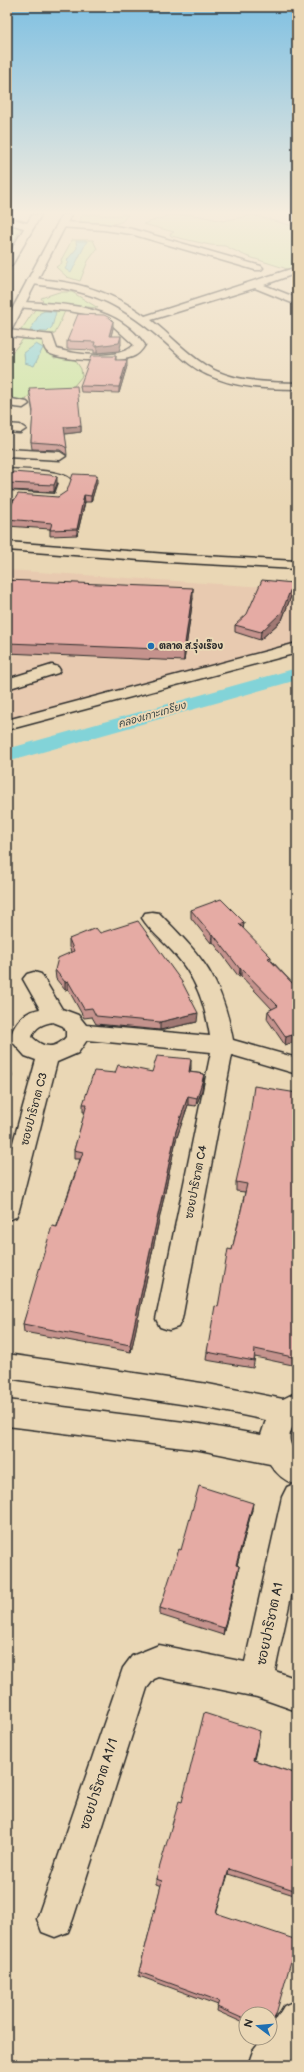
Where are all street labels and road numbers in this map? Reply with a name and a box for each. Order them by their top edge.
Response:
street label: ซอยปาริชาต C3 [17,1071,50,1147]
street label: ซอยปาริชาต C4 [181,1144,210,1220]
street label: ซอยปาริชาต A1 [253,1581,287,1667]
street label: ซอยปาริชาต A1/1 [77,1736,121,1832]

